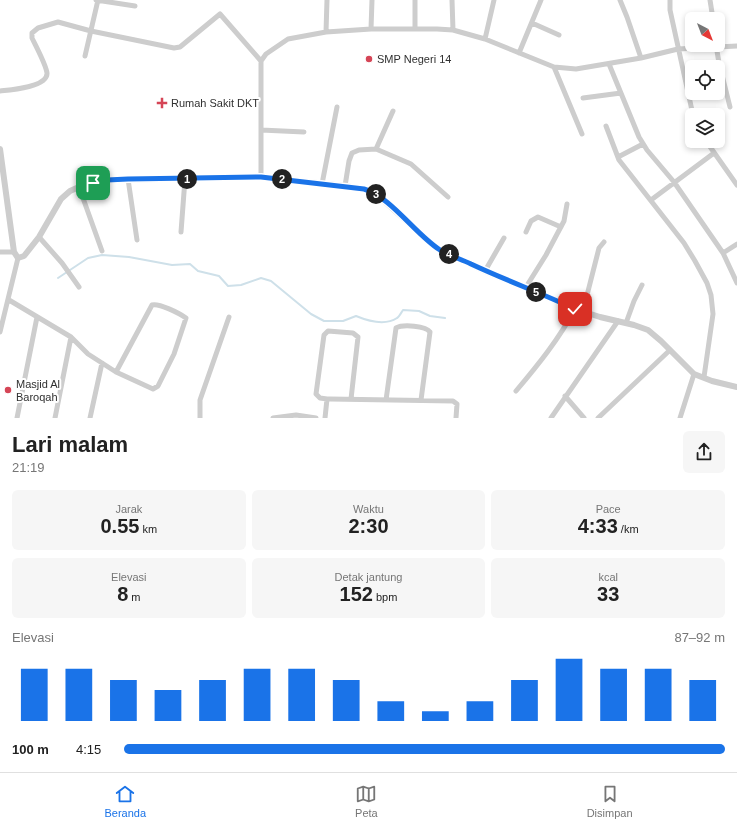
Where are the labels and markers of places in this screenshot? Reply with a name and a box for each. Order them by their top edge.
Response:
place label: SMP Negeri 14 [377,53,451,65]
marker: SMP Negeri 14 [364,54,374,64]
marker: Rumah Sakit DKT [156,97,168,109]
place label: Rumah Sakit DKT [171,97,259,109]
pin [76,166,110,200]
pin: 1 [177,169,197,189]
pin: 2 [272,169,292,189]
pin: 3 [366,184,386,204]
pin: 4 [439,244,459,264]
pin: 5 [526,282,546,302]
pin [558,292,592,326]
place label: Masjid Al Baroqah [16,378,60,403]
marker: Masjid Al Baroqah [3,385,13,395]

